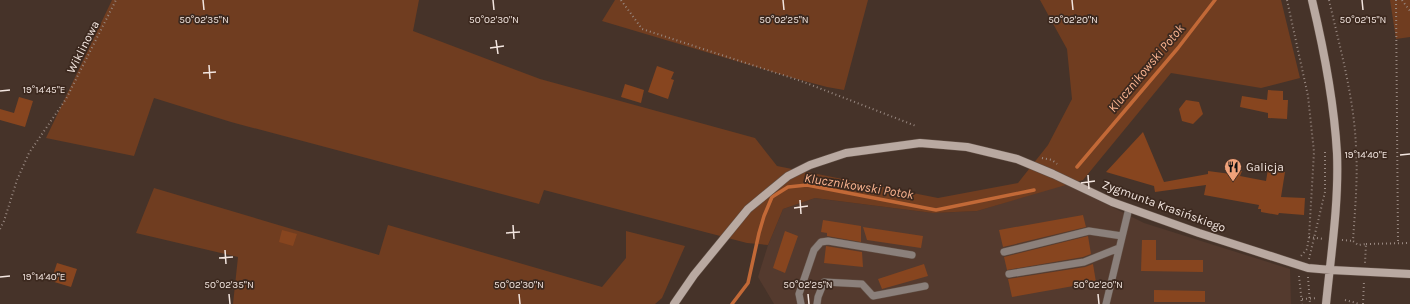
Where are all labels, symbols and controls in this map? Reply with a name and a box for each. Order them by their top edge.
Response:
text: 50°02'35"N [179,14,229,26]
text: 50°02'30"N [469,14,519,26]
text: 50°02'25"N [759,14,809,26]
text: 50°02'20"N [1048,14,1098,26]
text: 50°02'15"N [1340,14,1386,26]
street label: Wiklinowa [64,18,102,76]
water label: Klucznikowski Potok [1105,21,1187,115]
text: 19°14'45"E [23,84,65,96]
text: 19°14'40"E [1345,149,1387,161]
restaurant icon: Galicja [1223,157,1243,182]
place label: Galicja [1246,160,1284,174]
water label: Klucznikowski Potok [803,170,915,202]
street label: Zygmunta Krasińskiego [1100,177,1228,235]
text: 19°14'40"E [23,271,65,283]
text: 50°02'35"N [204,279,254,291]
text: 50°02'30"N [494,279,544,291]
text: 50°02'25"N [783,279,833,291]
text: 50°02'20"N [1073,279,1123,291]

